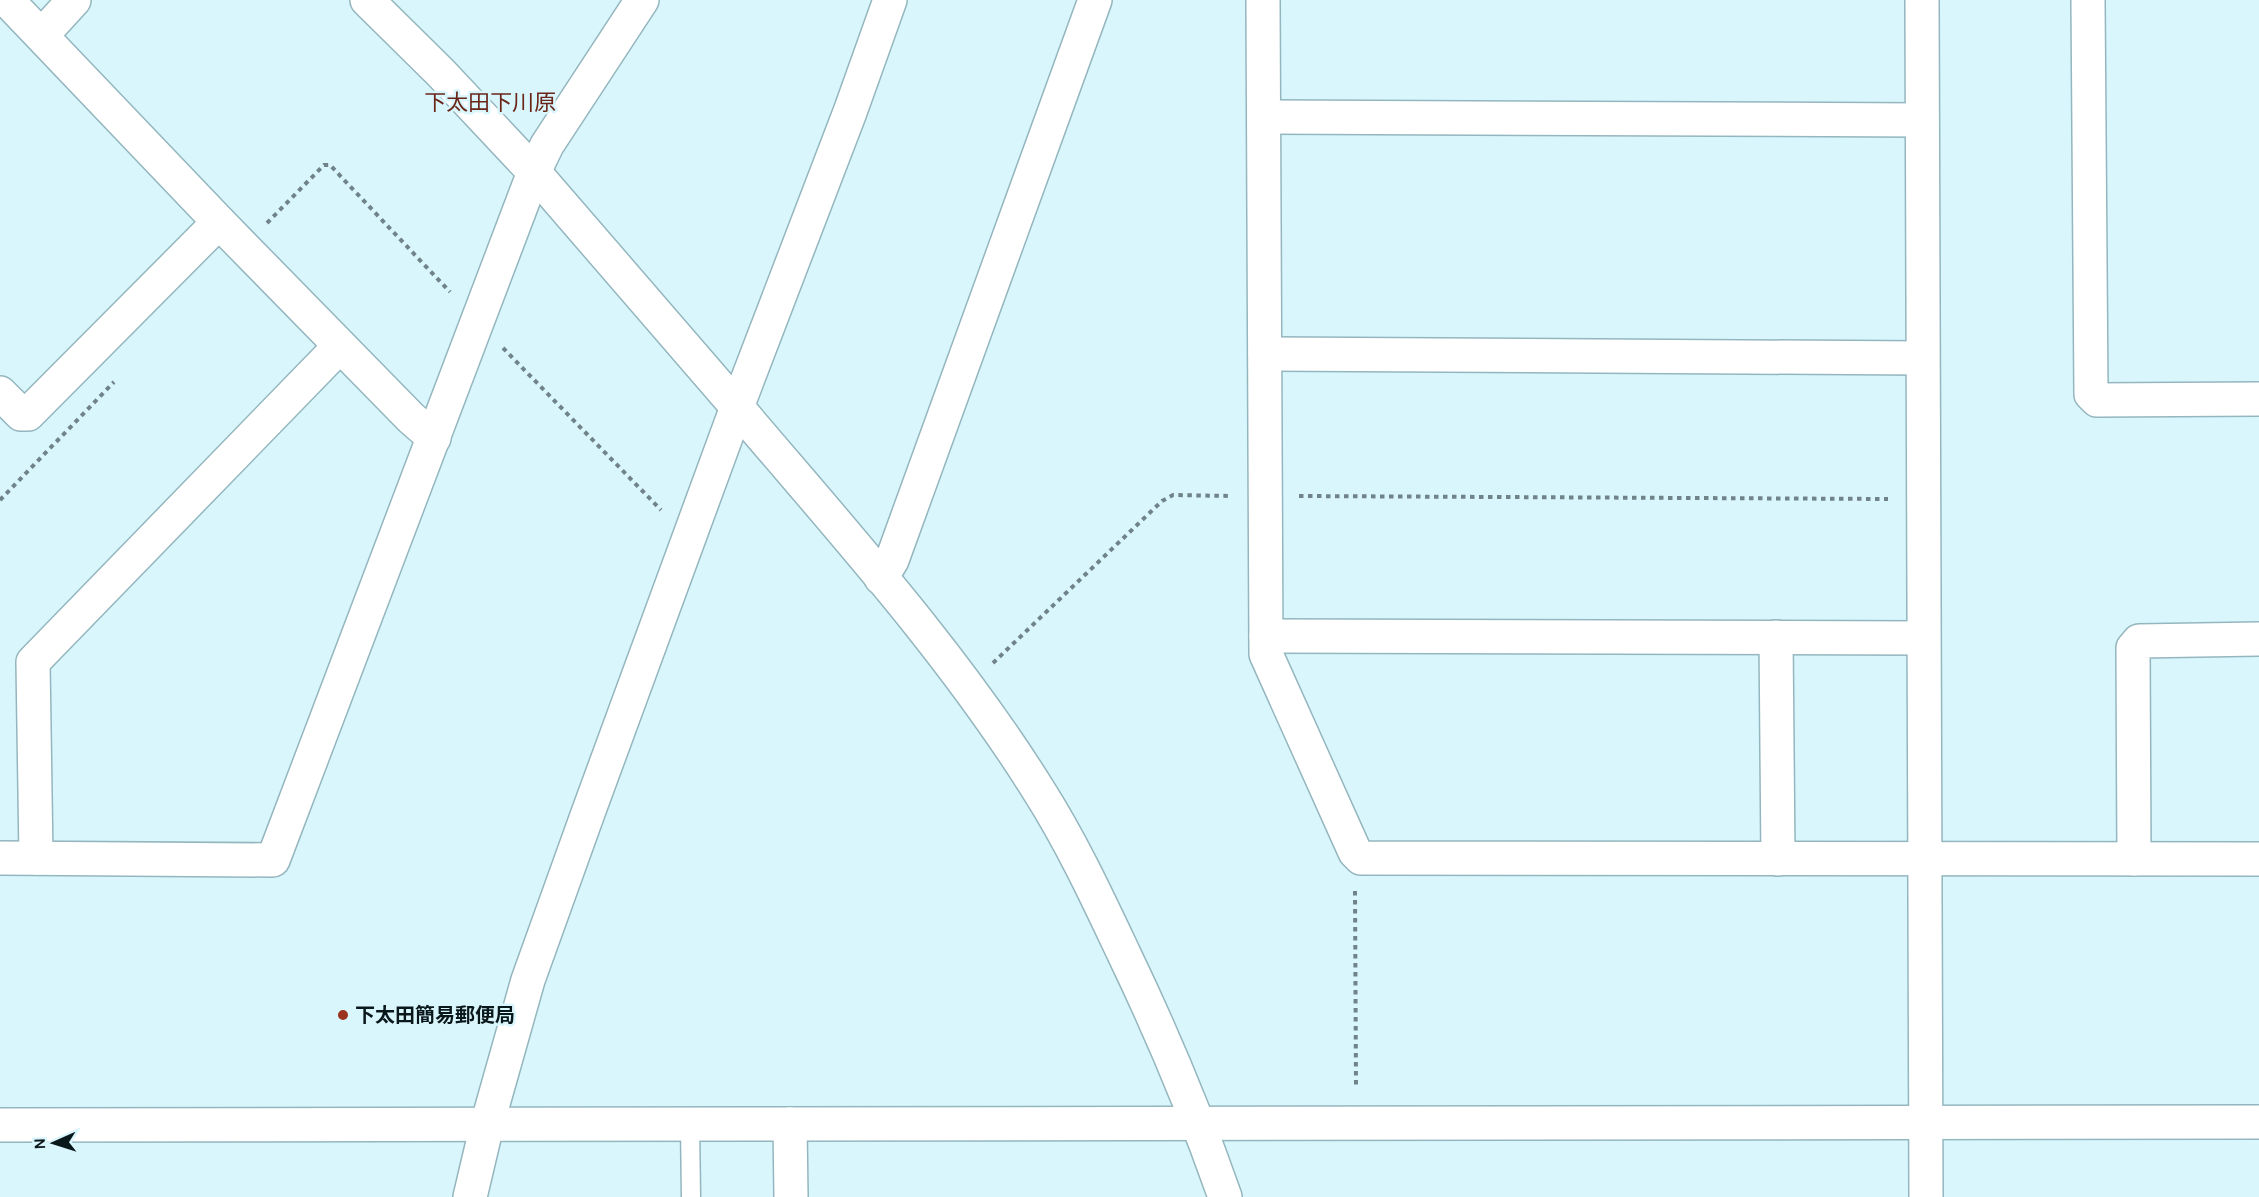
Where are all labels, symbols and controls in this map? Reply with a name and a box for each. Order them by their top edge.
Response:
district label: 下太田下川原 [424,90,556,116]
place label: 下太田簡易郵便局 [355,1004,515,1027]
marker: 下太田簡易郵便局 [336,1008,350,1022]
north arrow [24,1113,84,1173]
text: N [30,1138,49,1150]

